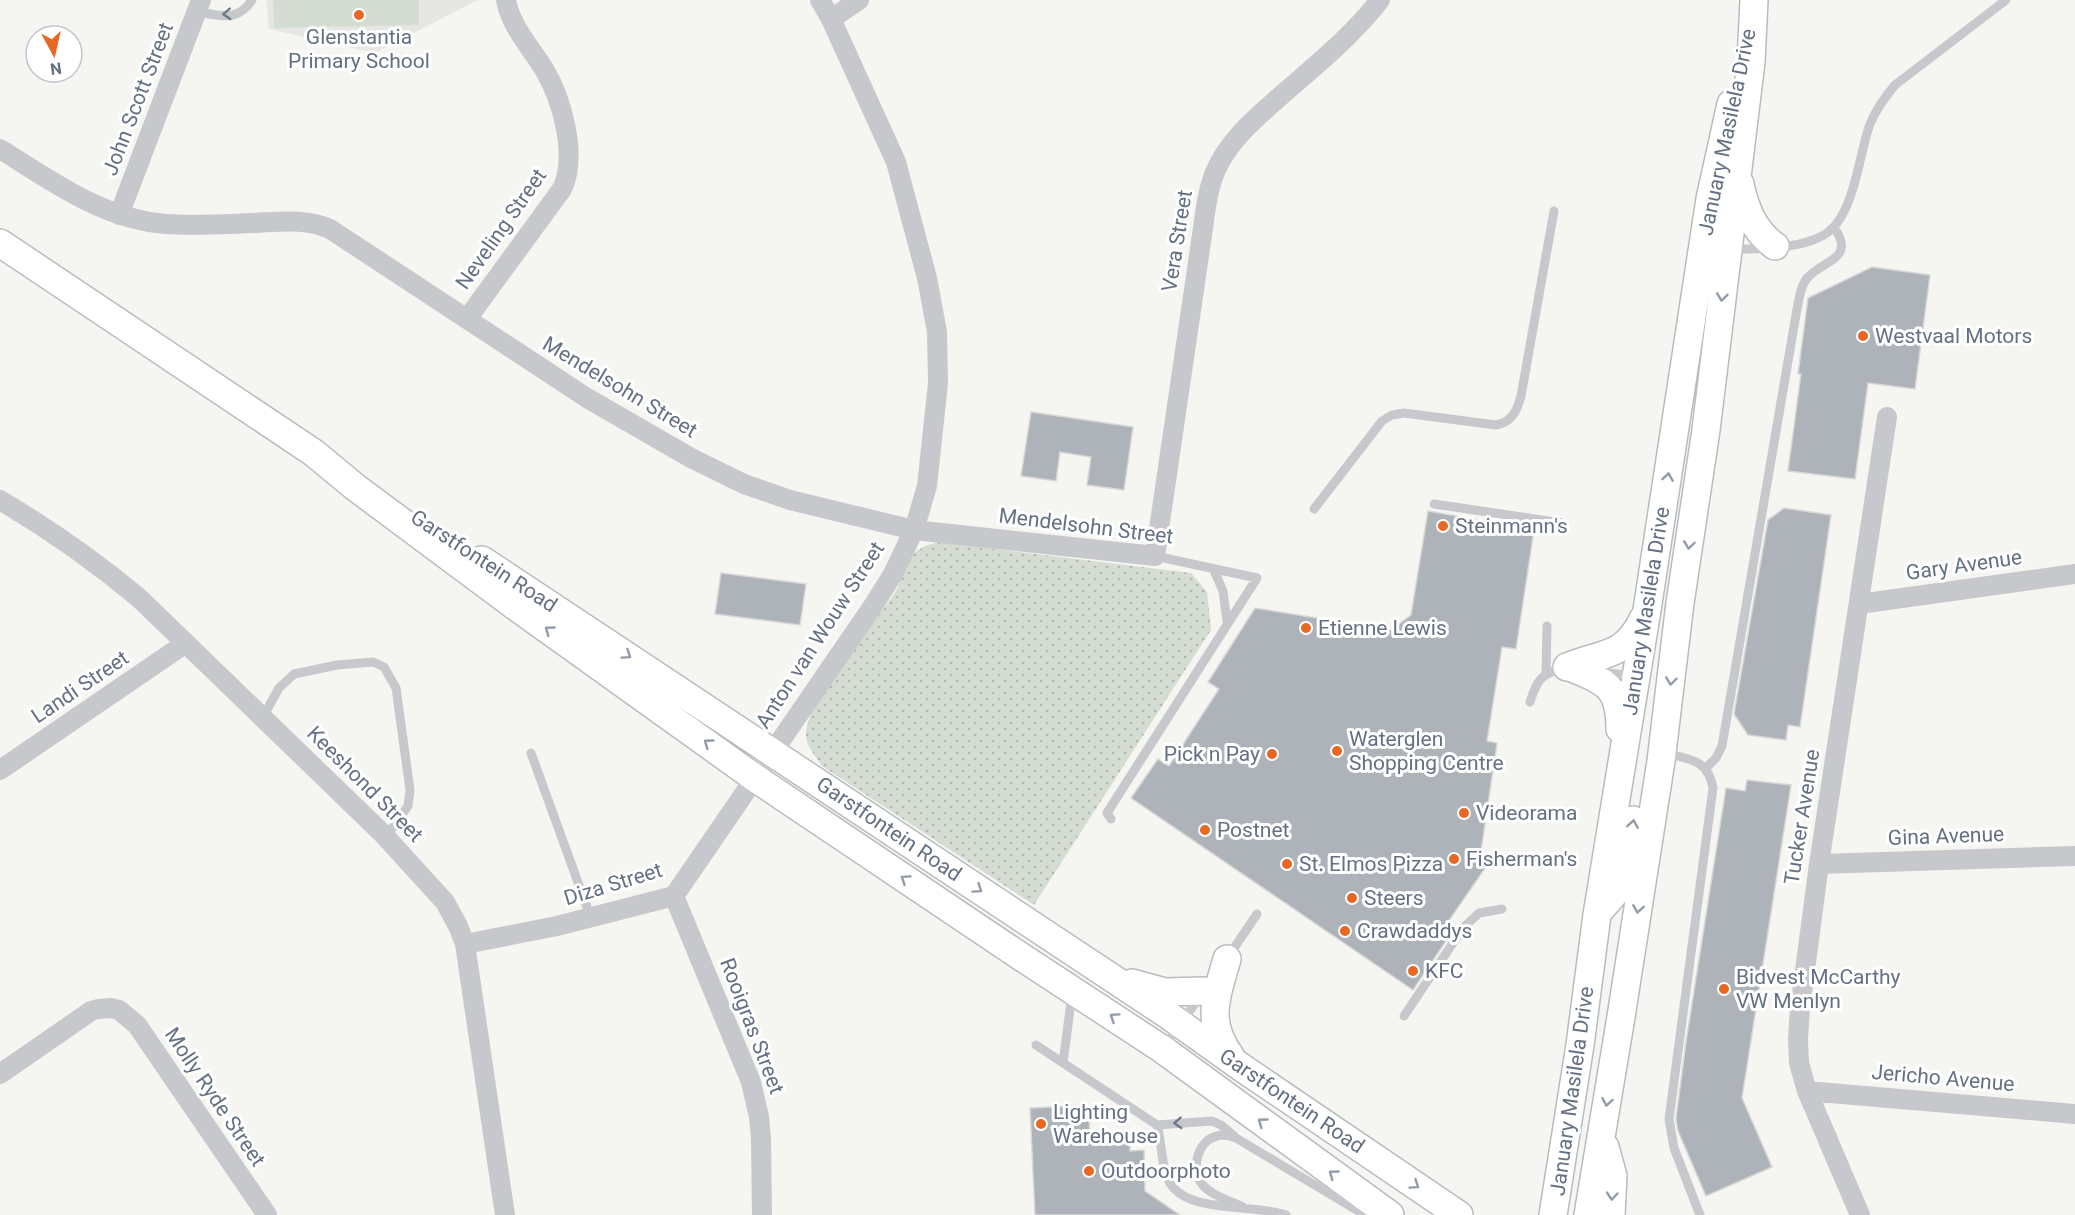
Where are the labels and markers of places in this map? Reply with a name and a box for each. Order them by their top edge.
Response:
marker: Glenstantia Primary School [352,8,366,22]
place label: Glenstantia Primary School [288,25,430,73]
place label: Westvaal Motors [1875,324,2032,348]
marker: Westvaal Motors [1856,329,1870,343]
place label: Steinmann's [1455,514,1568,538]
marker: Steinmann's [1436,519,1450,533]
place label: Etienne Lewis [1318,616,1447,640]
marker: Etienne Lewis [1299,621,1313,635]
place label: Waterglen Shopping Centre [1349,727,1504,775]
place label: Pick n Pay [1164,742,1260,766]
marker: Waterglen Shopping Centre [1330,744,1344,758]
marker: Pick n Pay [1265,747,1279,761]
place label: Videorama [1476,801,1577,825]
marker: Videorama [1457,806,1471,820]
place label: Postnet [1217,818,1290,842]
marker: Postnet [1198,823,1212,837]
place label: Fisherman's [1466,847,1577,871]
place label: St. Elmos Pizza [1299,852,1443,876]
marker: Fisherman's [1447,852,1461,866]
marker: St. Elmos Pizza [1280,857,1294,871]
place label: Steers [1364,886,1424,910]
marker: Steers [1345,891,1359,905]
place label: Crawdaddys [1357,919,1472,943]
marker: Crawdaddys [1338,924,1352,938]
place label: KFC [1425,959,1463,983]
marker: KFC [1406,964,1420,978]
place label: Bidvest McCarthy VW Menlyn [1736,965,1901,1013]
marker: Bidvest McCarthy VW Menlyn [1717,982,1731,996]
place label: Lighting Warehouse [1053,1100,1158,1148]
marker: Lighting Warehouse [1034,1117,1048,1131]
place label: Outdoorphoto [1101,1159,1231,1183]
marker: Outdoorphoto [1082,1164,1096,1178]

